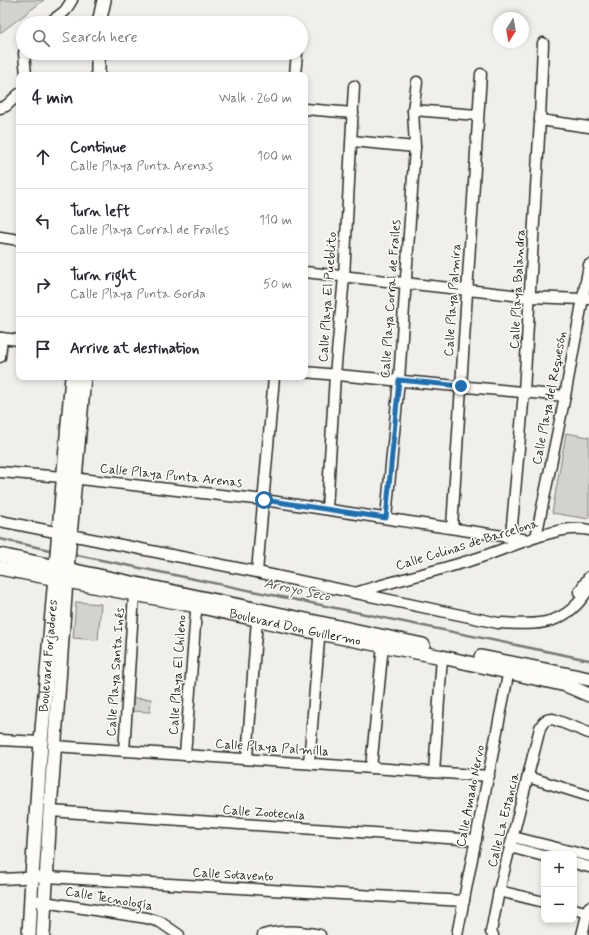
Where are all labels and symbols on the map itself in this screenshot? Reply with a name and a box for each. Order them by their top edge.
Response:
north arrow [493,12,529,48]
street label: Calle Playa Corral de Frailes [377,219,405,379]
street label: Calle Playa Balandra [506,228,530,349]
street label: Calle Playa El Pueblito [315,231,341,363]
street label: Calle Playa Palmira [441,243,465,357]
street label: Calle Playa del Requesón [529,330,571,466]
route end [452,377,470,395]
street label: Calle Playa Punta Arenas [99,460,243,492]
route start [255,491,273,509]
street label: Calle Colinas de Barcelona [394,515,541,575]
water label: Arroyo Seco [262,574,332,606]
street label: Boulevard Forjadores [35,598,62,713]
street label: Boulevard Don Guillermo [228,605,362,649]
street label: Calle Playa Santa Inés [103,607,129,737]
street label: Calle Playa El Chileno [165,614,191,736]
street label: Calle Playa Palmilla [215,736,330,760]
street label: Calle Amado Nervo [453,743,489,849]
street label: Calle La Estancia [484,771,524,869]
street label: Calle Zootecnia [222,802,306,824]
street label: Calle Sotavento [192,864,274,886]
street label: Calle Tecnología [63,883,155,917]

